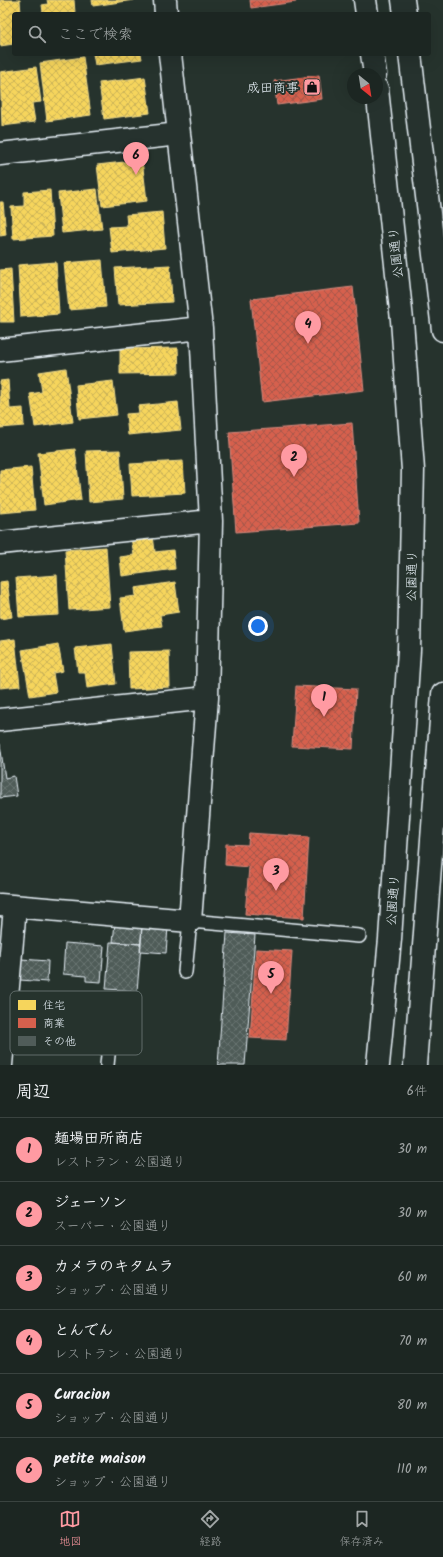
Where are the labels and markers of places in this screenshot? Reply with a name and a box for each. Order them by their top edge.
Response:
shop icon: 成田商事 [302,77,322,97]
place label: 成田商事 [247,78,299,99]
pin: 6 [123,142,149,175]
pin: 4 [295,311,321,344]
pin: 2 [281,444,307,477]
pin: 1 [311,684,337,717]
pin: 3 [263,858,289,891]
pin: 5 [258,961,284,994]

